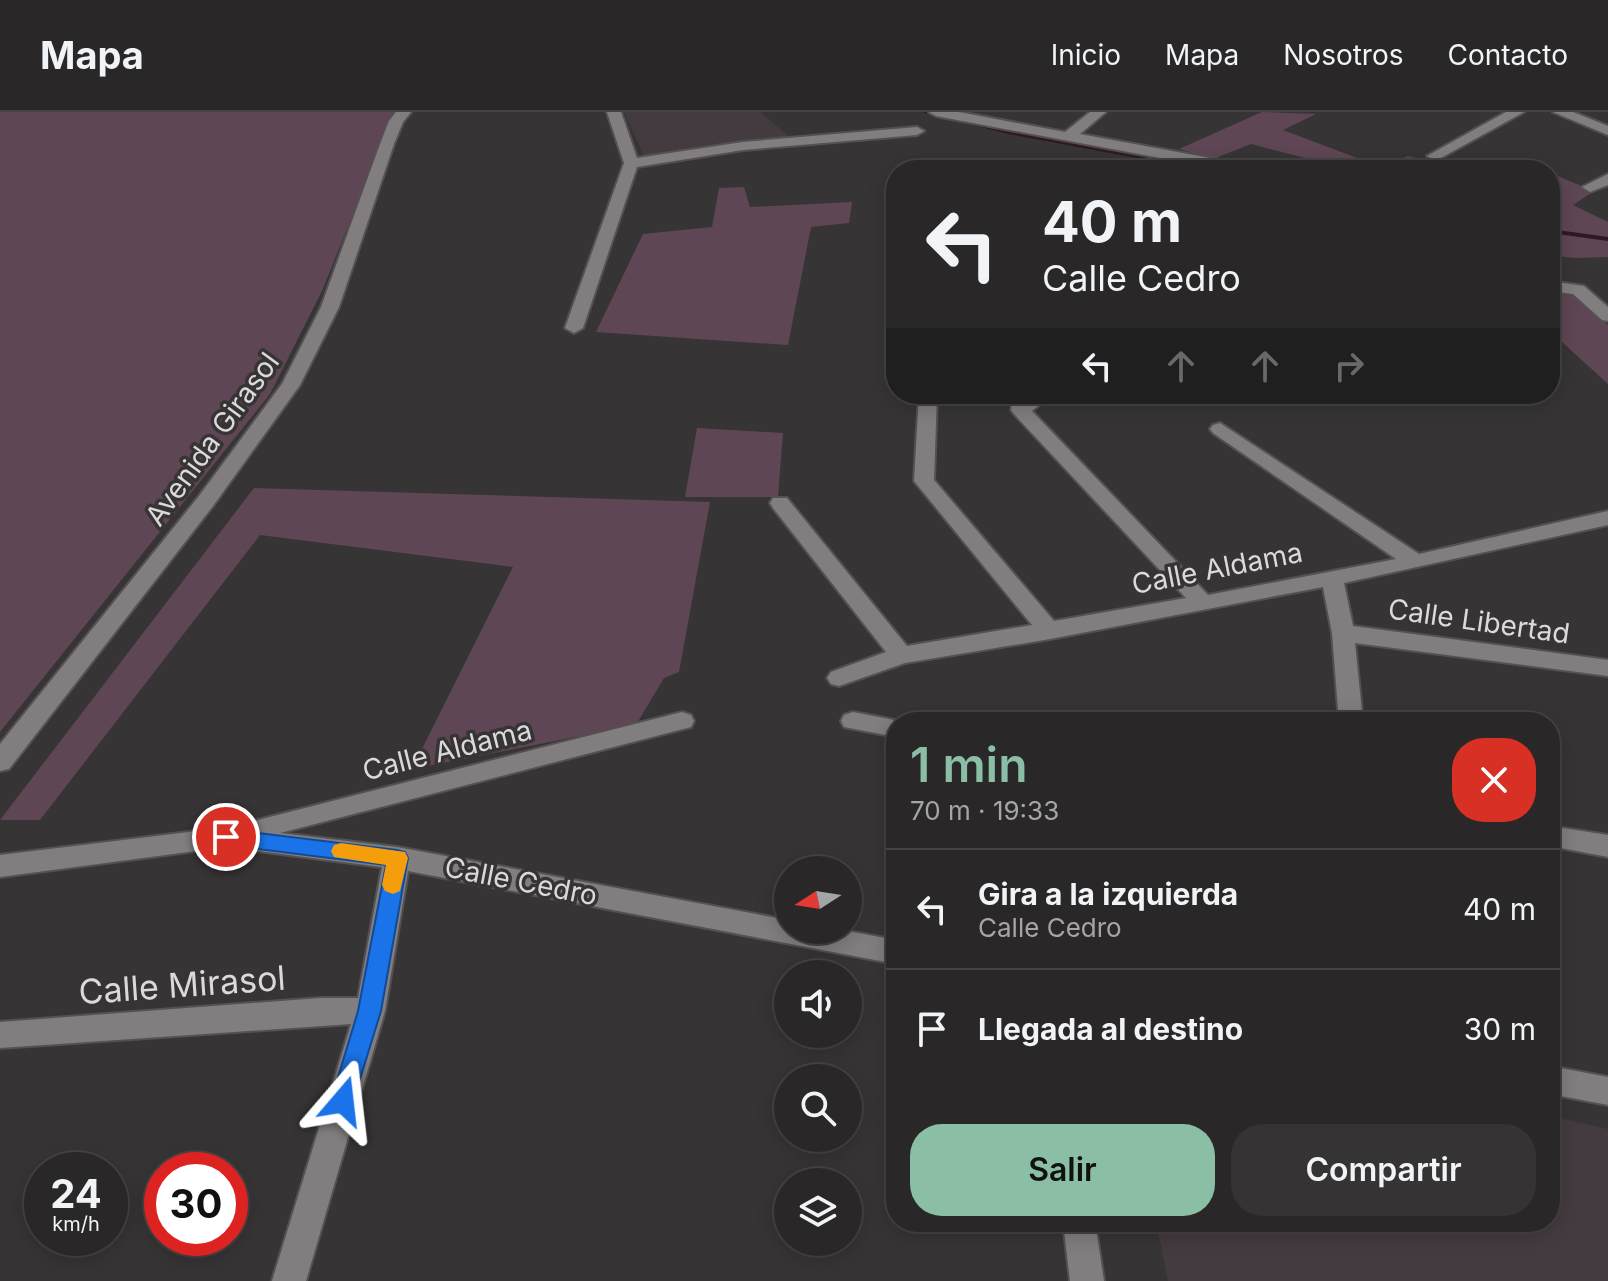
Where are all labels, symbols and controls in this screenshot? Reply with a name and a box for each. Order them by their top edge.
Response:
text: Mapa [40,32,144,78]
text: Inicio [1051,38,1121,72]
text: Mapa [1165,38,1239,72]
text: Nosotros [1283,38,1404,72]
text: Contacto [1448,38,1568,72]
text: 40 m [1042,188,1182,256]
icon: left [910,192,1014,296]
text: Calle Cedro [1042,256,1241,300]
icon: left [1075,344,1119,388]
icon: ahead [1159,344,1203,388]
icon: ahead [1243,344,1287,388]
icon: right [1327,344,1371,388]
street label: Avenida Girasol [138,346,286,532]
street label: Calle Aldama [1129,535,1305,601]
street label: Calle Libertad [1386,591,1572,651]
street label: Calle Aldama [359,713,535,787]
text: 1 min [910,735,1028,794]
button: close [1452,738,1536,822]
text: 70 m · 19:33 [910,795,1059,826]
pin [192,803,260,871]
icon: arrive [204,815,248,859]
street label: Calle Cedro [442,850,600,912]
north arrow [774,856,862,944]
map controls [774,856,862,1256]
text: Gira a la izquierda [978,876,1238,912]
icon: left [910,887,954,931]
text: 40 m [1463,891,1536,927]
text: Calle Cedro [978,912,1122,943]
street label: Calle Mirasol [77,957,287,1012]
button: sound [774,960,862,1048]
icon: arrive [910,1007,954,1051]
text: Llegada al destino [978,1011,1243,1047]
text: 30 m [1464,1011,1536,1047]
position arrow [301,1059,385,1143]
button: search [774,1064,862,1152]
button: Salir [910,1124,1215,1216]
button: Compartir [1231,1124,1536,1216]
speed limit sign: 30 [144,1152,248,1256]
button: layers [774,1168,862,1256]
text: 24 [50,1169,102,1218]
text: km/h [52,1212,100,1236]

